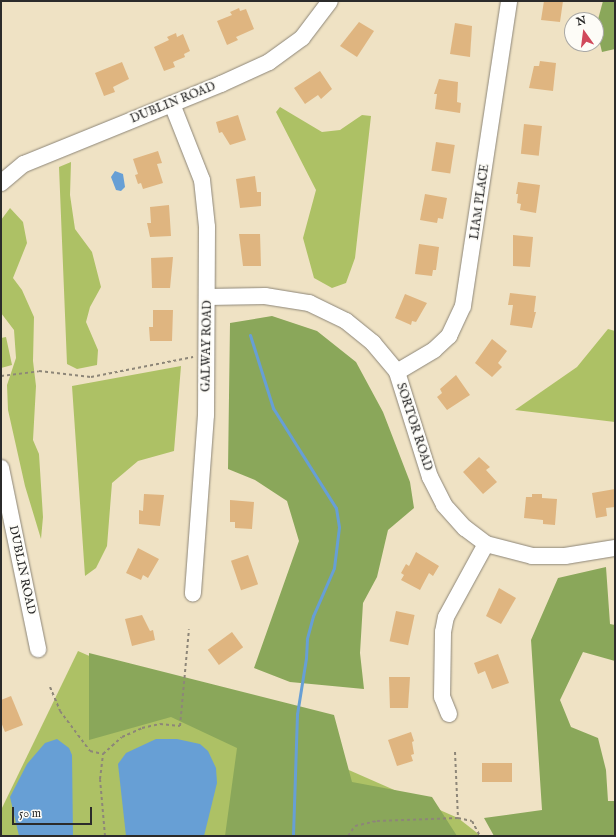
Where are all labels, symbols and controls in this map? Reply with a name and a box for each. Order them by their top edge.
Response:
north arrow [564,12,604,52]
text: N [575,13,588,29]
street label: DUBLIN ROAD [128,79,218,127]
street label: LIAM PLACE [468,163,492,241]
street label: GALWAY ROAD [199,300,215,392]
street label: SORTOR ROAD [393,381,435,473]
street label: DUBLIN ROAD [6,524,38,616]
scale bar [14,799,94,825]
text: 50 m [19,806,41,821]

